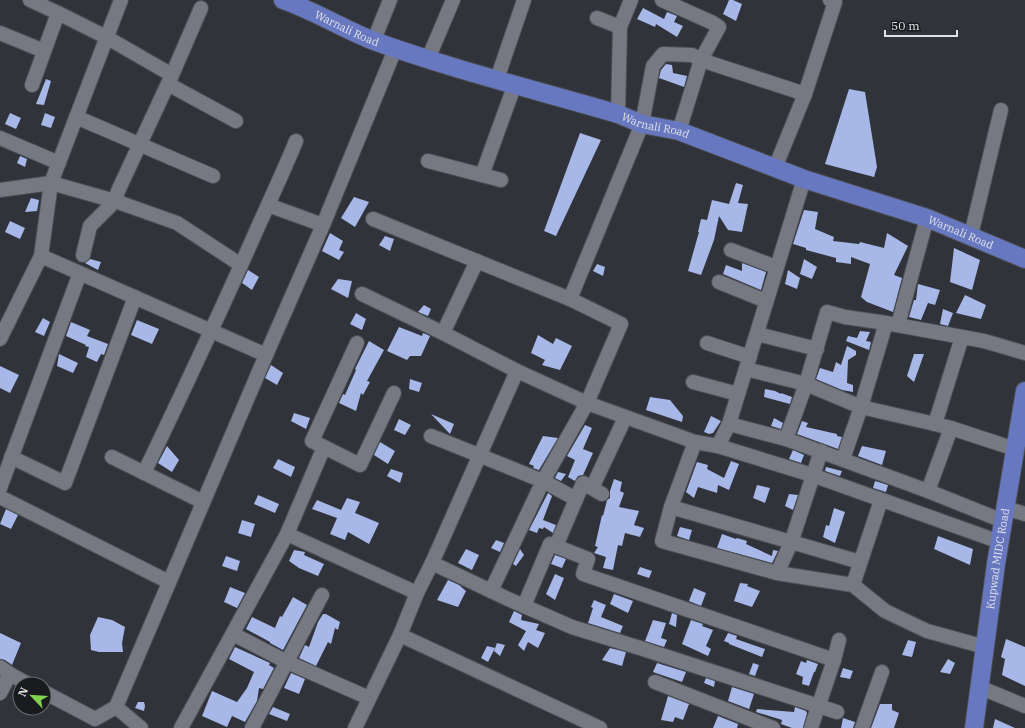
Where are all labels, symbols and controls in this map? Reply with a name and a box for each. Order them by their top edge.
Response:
street label: Warnali Road [312,7,381,49]
scale bar [885,12,957,38]
text: 50 m [891,18,920,33]
street label: Warnali Road [620,109,692,141]
street label: Warnali Road [926,212,996,252]
street label: Kupwad MIDC Road [983,507,1012,610]
north arrow [12,676,52,716]
text: N [15,685,31,699]

